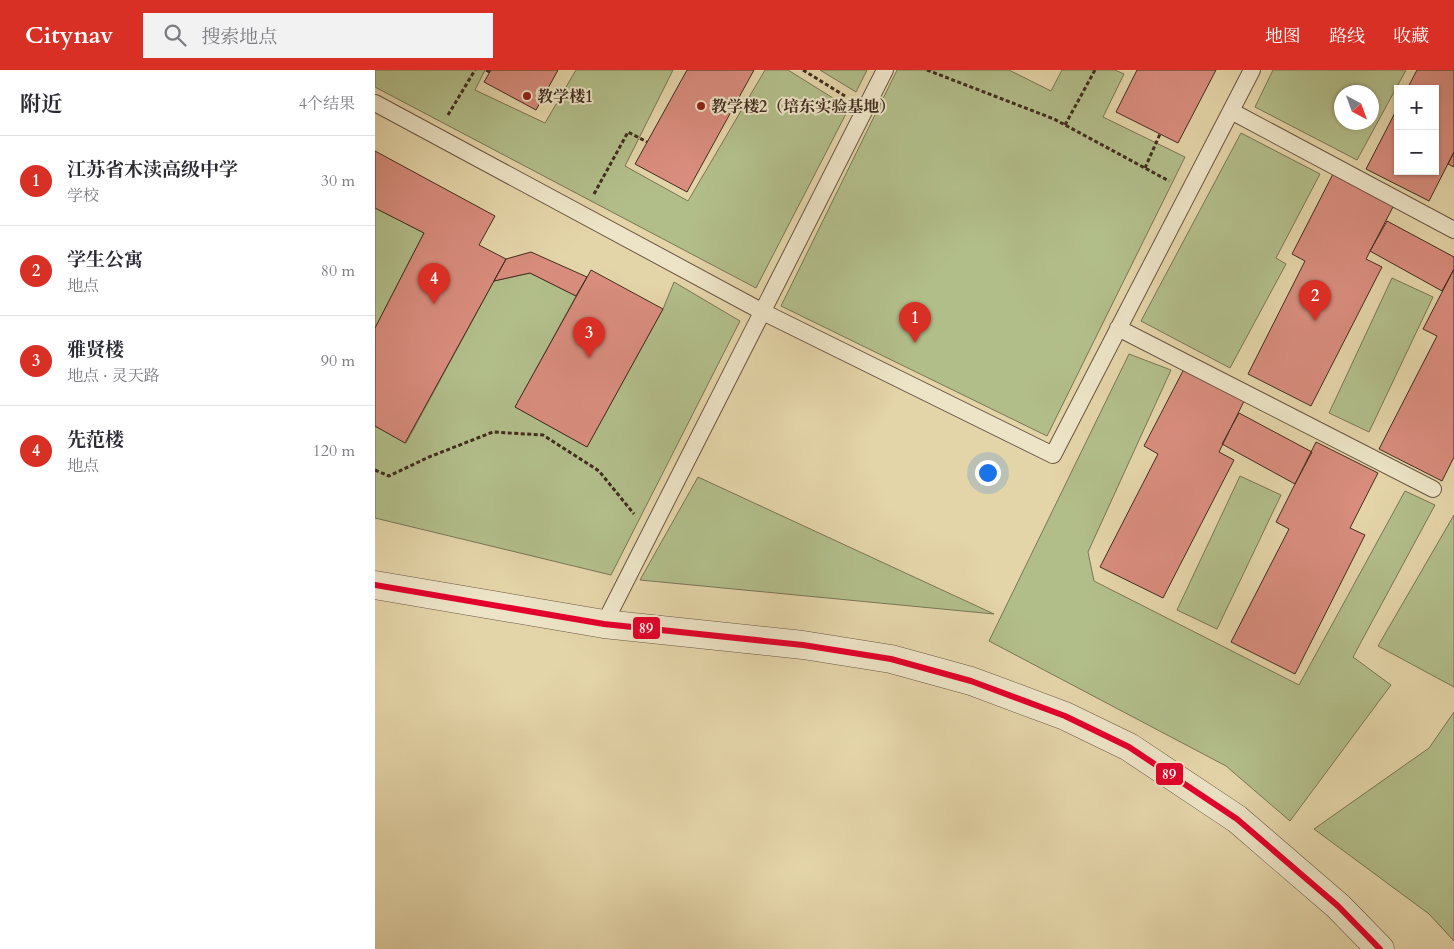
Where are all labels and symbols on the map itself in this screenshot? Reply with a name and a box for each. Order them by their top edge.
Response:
north arrow [1334,85,1379,130]
place label: 教学楼1 [537,86,593,108]
marker: 教学楼1 [521,90,533,102]
place label: 教学楼2（培东实验基地） [711,96,895,118]
marker: 教学楼2（培东实验基地） [695,100,707,112]
pin: 4 [418,263,450,304]
pin: 2 [1299,280,1331,321]
pin: 1 [899,302,931,343]
pin: 3 [573,317,605,358]
your location [975,460,1001,486]
line badge: 89 [632,616,661,640]
text: 89 [639,619,653,638]
line badge: 89 [1155,762,1184,786]
text: 89 [1162,765,1176,784]

